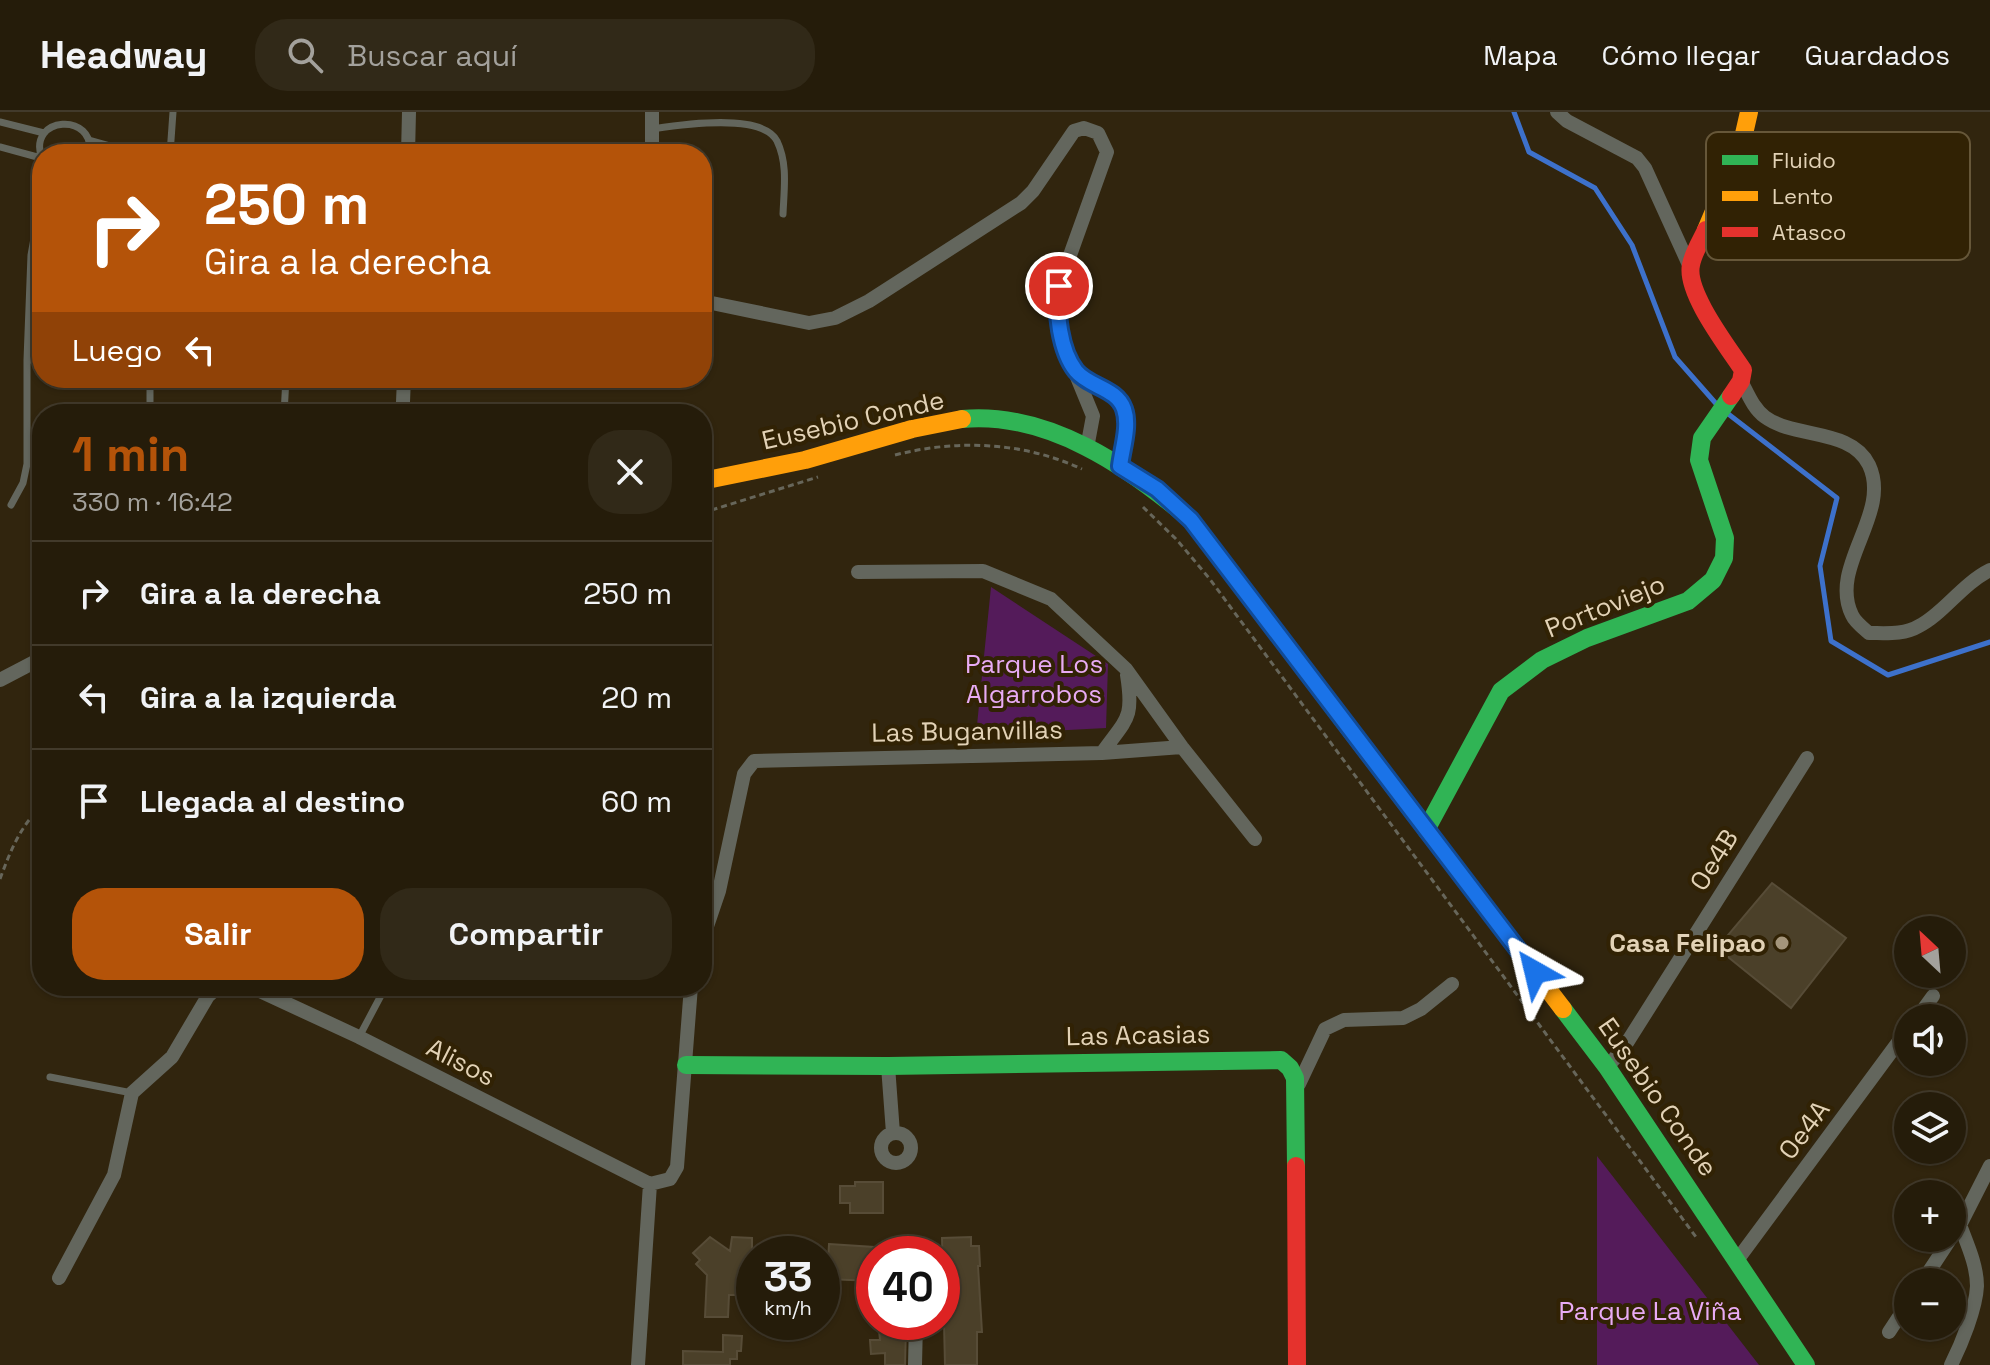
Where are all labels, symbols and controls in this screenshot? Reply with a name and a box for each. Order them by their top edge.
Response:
search box [255,19,815,91]
text: Headway [40,31,207,79]
icon: search [283,33,327,77]
text: Buscar aquí [347,36,517,75]
text: Mapa [1483,37,1558,73]
text: Cómo llegar [1602,37,1760,73]
text: Guardados [1804,37,1950,73]
legend [1706,132,1970,260]
text: Fluido [1772,146,1836,174]
text: 250 m [204,169,369,240]
icon: right [72,176,176,280]
text: Lento [1772,182,1833,210]
text: Atasco [1772,218,1846,246]
text: Gira a la derecha [204,239,491,285]
pin [1025,252,1093,320]
icon: arrive [1037,264,1081,308]
icon: left [178,328,222,372]
text: Luego [72,331,162,370]
street label: Eusebio Conde [758,382,948,458]
text: 1 min [72,424,189,485]
button: close [588,430,672,514]
text: 330 m · 16:42 [72,485,233,519]
street label: Portoviejo [1540,567,1670,645]
icon: right [72,571,116,615]
text: Gira a la derecha [140,574,381,613]
text: 250 m [583,574,672,613]
park label: Parque Los Algarrobos [965,647,1103,711]
icon: left [72,675,116,719]
text: Gira a la izquierda [140,678,396,717]
text: 20 m [601,678,672,717]
street label: Las Buganvillas [871,712,1063,750]
icon: arrive [72,779,116,823]
text: Llegada al destino [140,782,405,821]
text: 60 m [601,782,672,821]
street label: Oe4B [1682,823,1746,897]
button: Salir [72,888,364,980]
button: Compartir [380,888,672,980]
north arrow [1894,916,1966,988]
map controls [1894,916,1966,1340]
place label: Casa Felipao [1609,926,1766,960]
position arrow [1493,930,1577,1014]
marker: Casa Felipao [1773,934,1791,952]
button: sound [1894,1004,1966,1076]
street label: Eusebio Conde [1591,1011,1725,1183]
street label: Las Acasias [1065,1017,1211,1053]
street label: Alisos [421,1030,501,1094]
button: layers [1894,1092,1966,1164]
street label: Oe4A [1771,1094,1837,1166]
button: + [1894,1180,1966,1252]
speed limit sign: 40 [856,1236,960,1340]
text: 33 [764,1252,812,1303]
button: − [1894,1268,1966,1340]
park label: Parque La Viña [1558,1294,1742,1328]
text: km/h [764,1295,812,1321]

